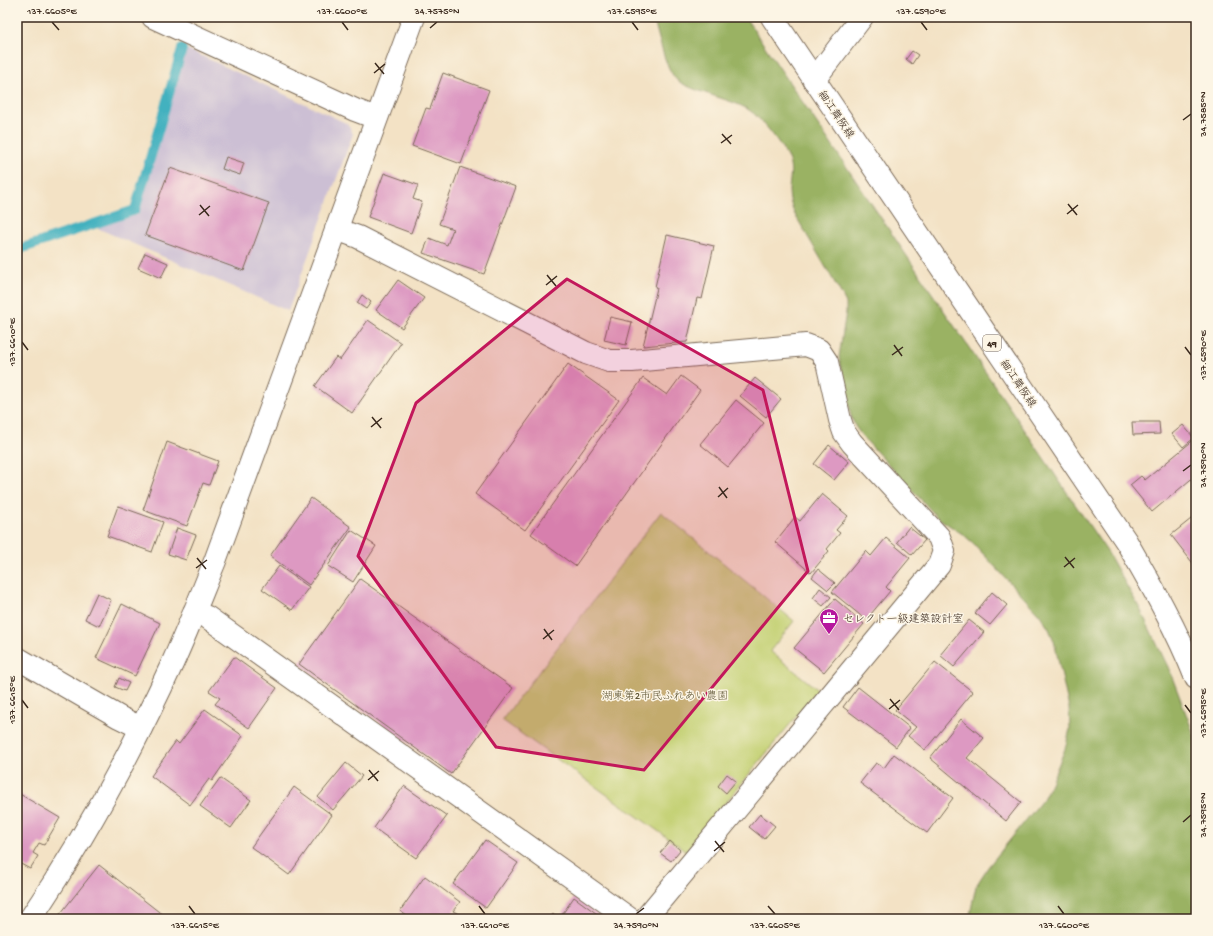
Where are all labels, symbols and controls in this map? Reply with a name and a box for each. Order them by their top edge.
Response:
text: 137.6605°E [26,6,77,18]
text: 137.6600°E [316,6,368,18]
text: 34.7575°N [413,6,460,18]
text: 137.6595°E [607,6,657,18]
text: 137.6590°E [895,6,946,18]
street label: 細江舞阪線 [815,88,857,141]
text: 34.7585°N [1198,91,1210,138]
text: 137.6610°E [7,317,19,367]
text: 137.6590°E [1198,330,1210,381]
road number: 49 [983,335,1001,351]
street label: 細江舞阪線 [997,357,1039,410]
text: 34.7590°N [1198,442,1210,489]
office icon: セレクト一級建築設計室 [818,607,840,635]
place label: セレクト一級建築設計室 [843,613,964,626]
text: 137.6615°E [7,675,19,725]
text: 137.6595°E [1198,688,1210,738]
park label: 湖東第2市民ふれあい農園 [602,690,728,703]
text: 34.7595°N [1198,792,1210,838]
text: 137.6615°E [170,920,220,932]
text: 137.6610°E [460,920,510,932]
text: 34.7590°N [612,920,659,932]
text: 137.6605°E [749,920,800,932]
text: 137.6600°E [1038,920,1090,932]

